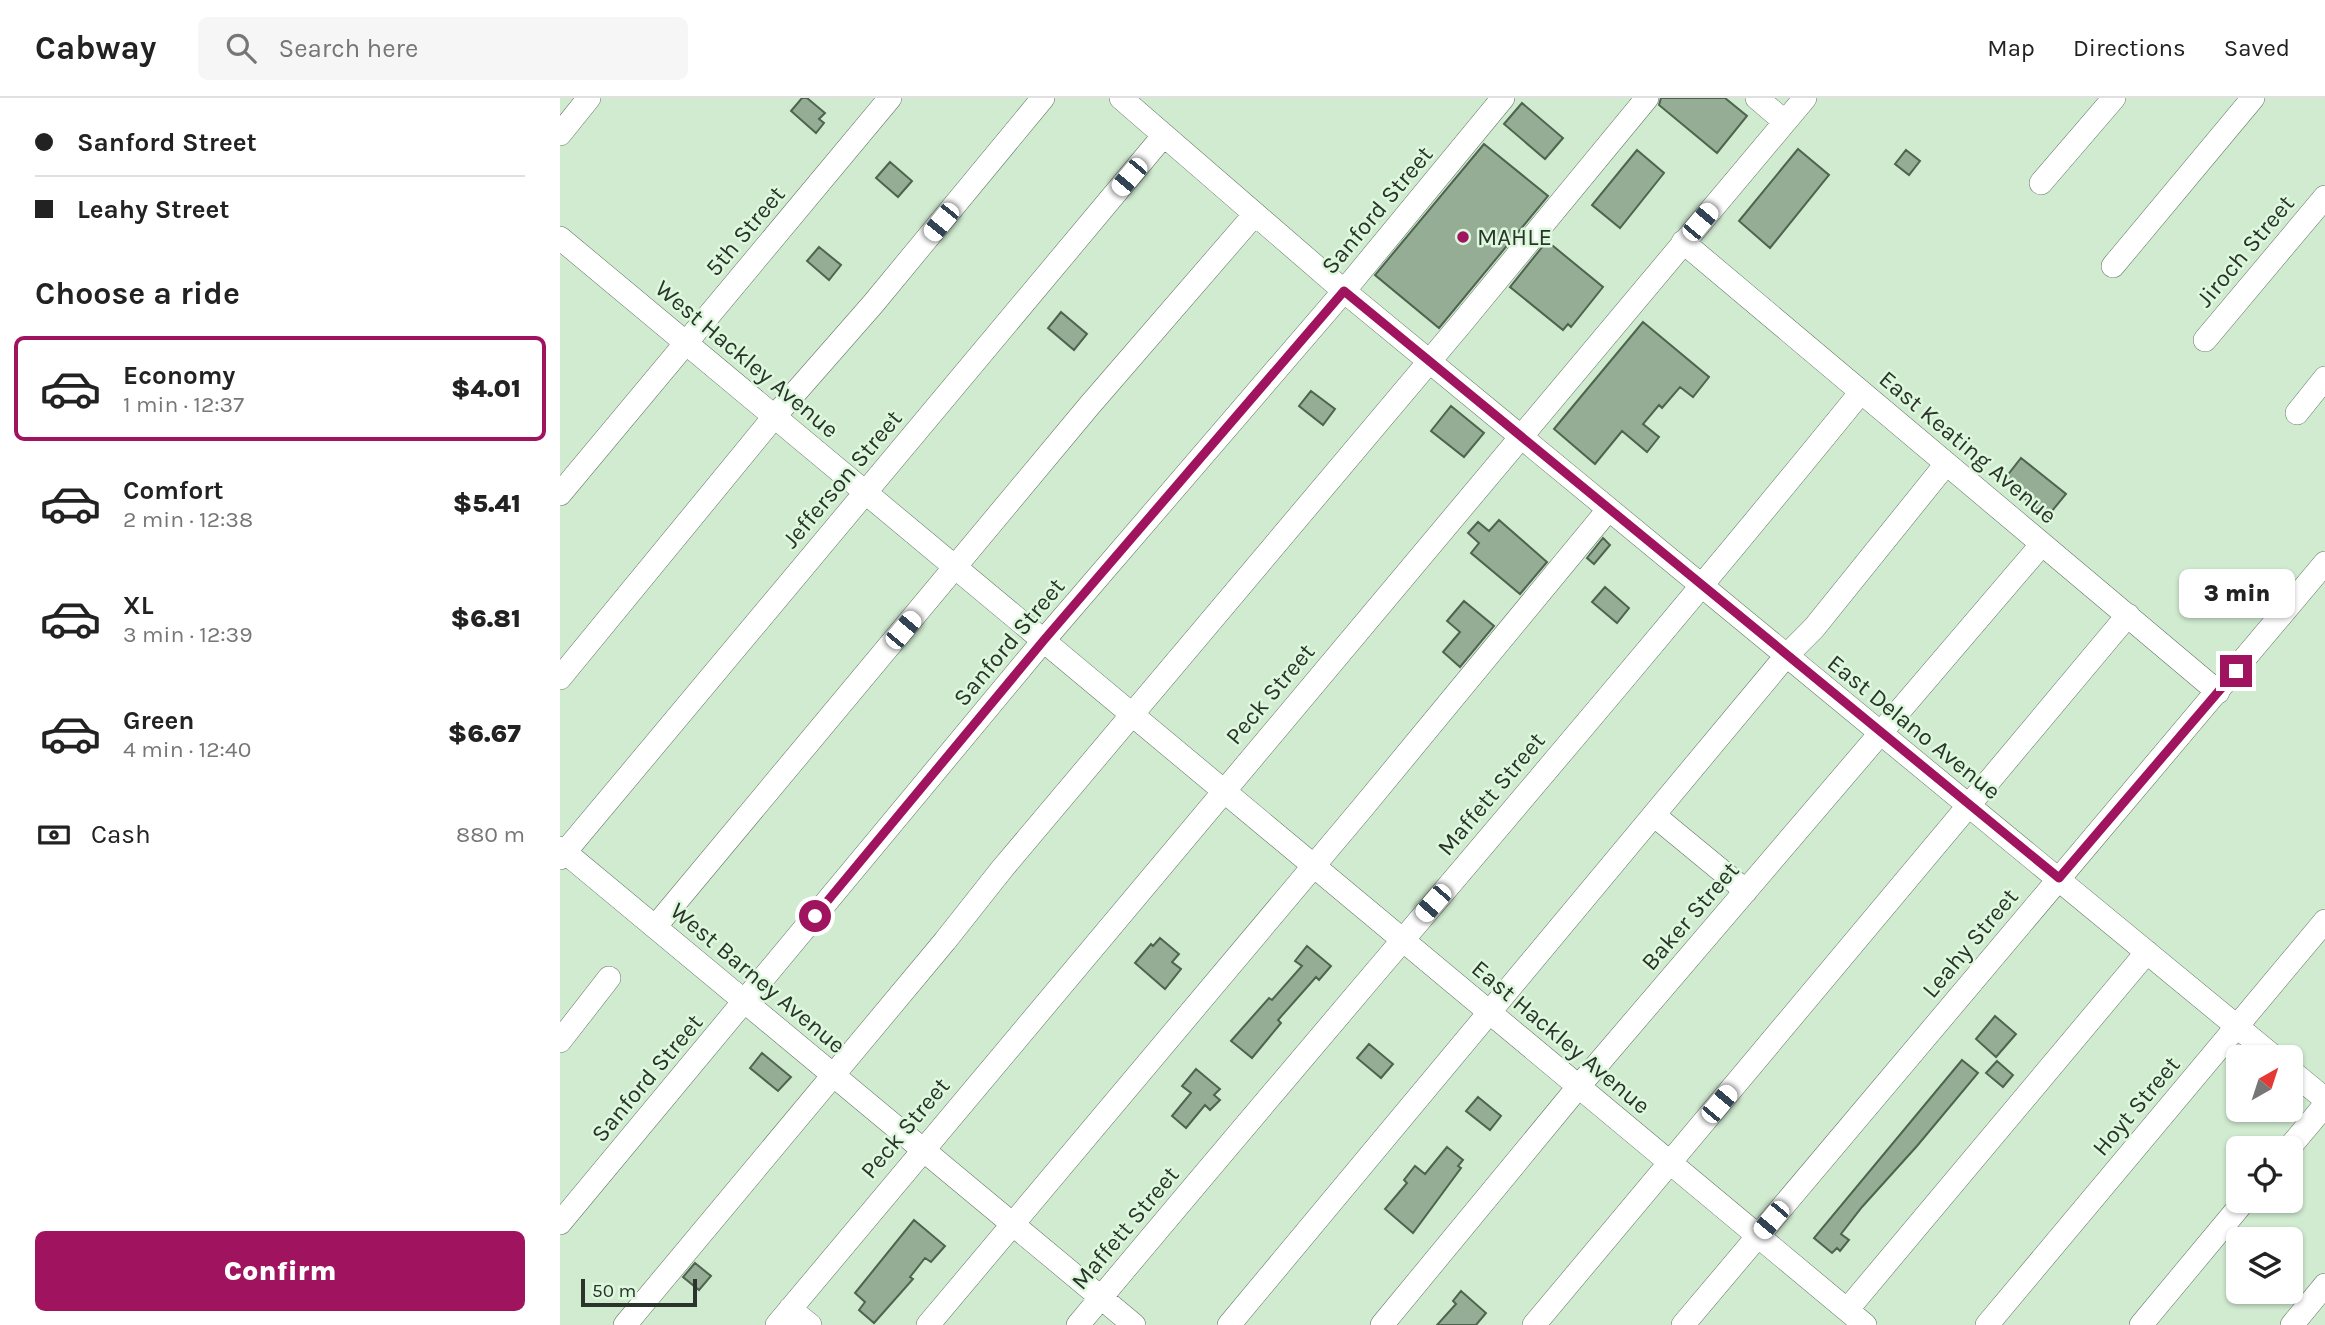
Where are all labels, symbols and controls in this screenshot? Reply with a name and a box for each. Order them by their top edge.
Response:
search box [198,17,688,80]
text: Cabway [35,29,156,67]
icon: search [222,29,260,67]
text: Search here [278,33,418,64]
text: Map [1987,34,2035,62]
text: Directions [2073,34,2186,62]
text: Saved [2224,34,2290,62]
text: Sanford Street [77,127,257,158]
street label: Sanford Street [1315,140,1439,280]
car [1108,154,1151,200]
street label: 5th Street [699,180,791,282]
street label: Jiroch Street [2190,189,2300,313]
text: Leahy Street [77,194,230,225]
car [920,199,963,245]
car [1679,199,1722,245]
place label: MAHLE [1477,223,1552,251]
marker: MAHLE [1455,229,1471,245]
street label: West Hackley Avenue [650,274,844,444]
text: Choose a ride [35,275,240,312]
icon: car [39,357,102,420]
text: Economy [123,360,235,391]
street label: East Keating Avenue [1874,365,2062,529]
text: $4.01 [451,373,521,404]
text: 1 min · 12:37 [123,391,244,418]
street label: Jefferson Street [776,404,908,554]
icon: car [39,472,102,535]
text: Comfort [123,475,224,506]
text: $5.41 [453,488,521,519]
text: 2 min · 12:38 [123,506,253,533]
callout: 3 min [2178,570,2294,618]
street label: Sanford Street [947,572,1071,712]
text: 3 min [2204,580,2270,607]
icon: car [39,587,102,650]
text: XL [123,590,154,621]
text: $6.81 [451,603,521,634]
car [882,607,925,653]
text: 3 min · 12:39 [123,621,252,648]
street label: Peck Street [1220,638,1320,750]
street label: East Delano Avenue [1822,649,2006,805]
route end [2220,655,2252,687]
icon: car [39,702,102,765]
text: Green [123,705,195,736]
text: $6.67 [448,718,521,749]
street label: Maffett Street [1431,727,1551,861]
text: 4 min · 12:40 [123,736,251,763]
icon: cash [35,816,73,854]
text: Cash [91,819,151,850]
text: 880 m [456,821,525,848]
street label: Baker Street [1635,856,1745,976]
car [1412,880,1455,926]
street label: Leahy Street [1916,883,2024,1003]
street label: West Barney Avenue [665,897,851,1059]
route start [799,900,831,932]
street label: East Hackley Avenue [1466,954,1656,1120]
street label: Sanford Street [585,1008,709,1148]
north arrow [2226,1045,2303,1122]
map controls [2226,1045,2303,1304]
street label: Hoyt Street [2086,1051,2186,1161]
street label: Peck Street [855,1072,955,1184]
car [1698,1081,1741,1127]
button: locate [2226,1136,2303,1213]
street label: Maffett Street [1065,1161,1185,1295]
car [1750,1197,1793,1243]
button: layers [2226,1227,2303,1304]
button: Confirm [35,1231,525,1311]
scale bar [581,1276,696,1308]
text: 50 m [592,1280,636,1302]

